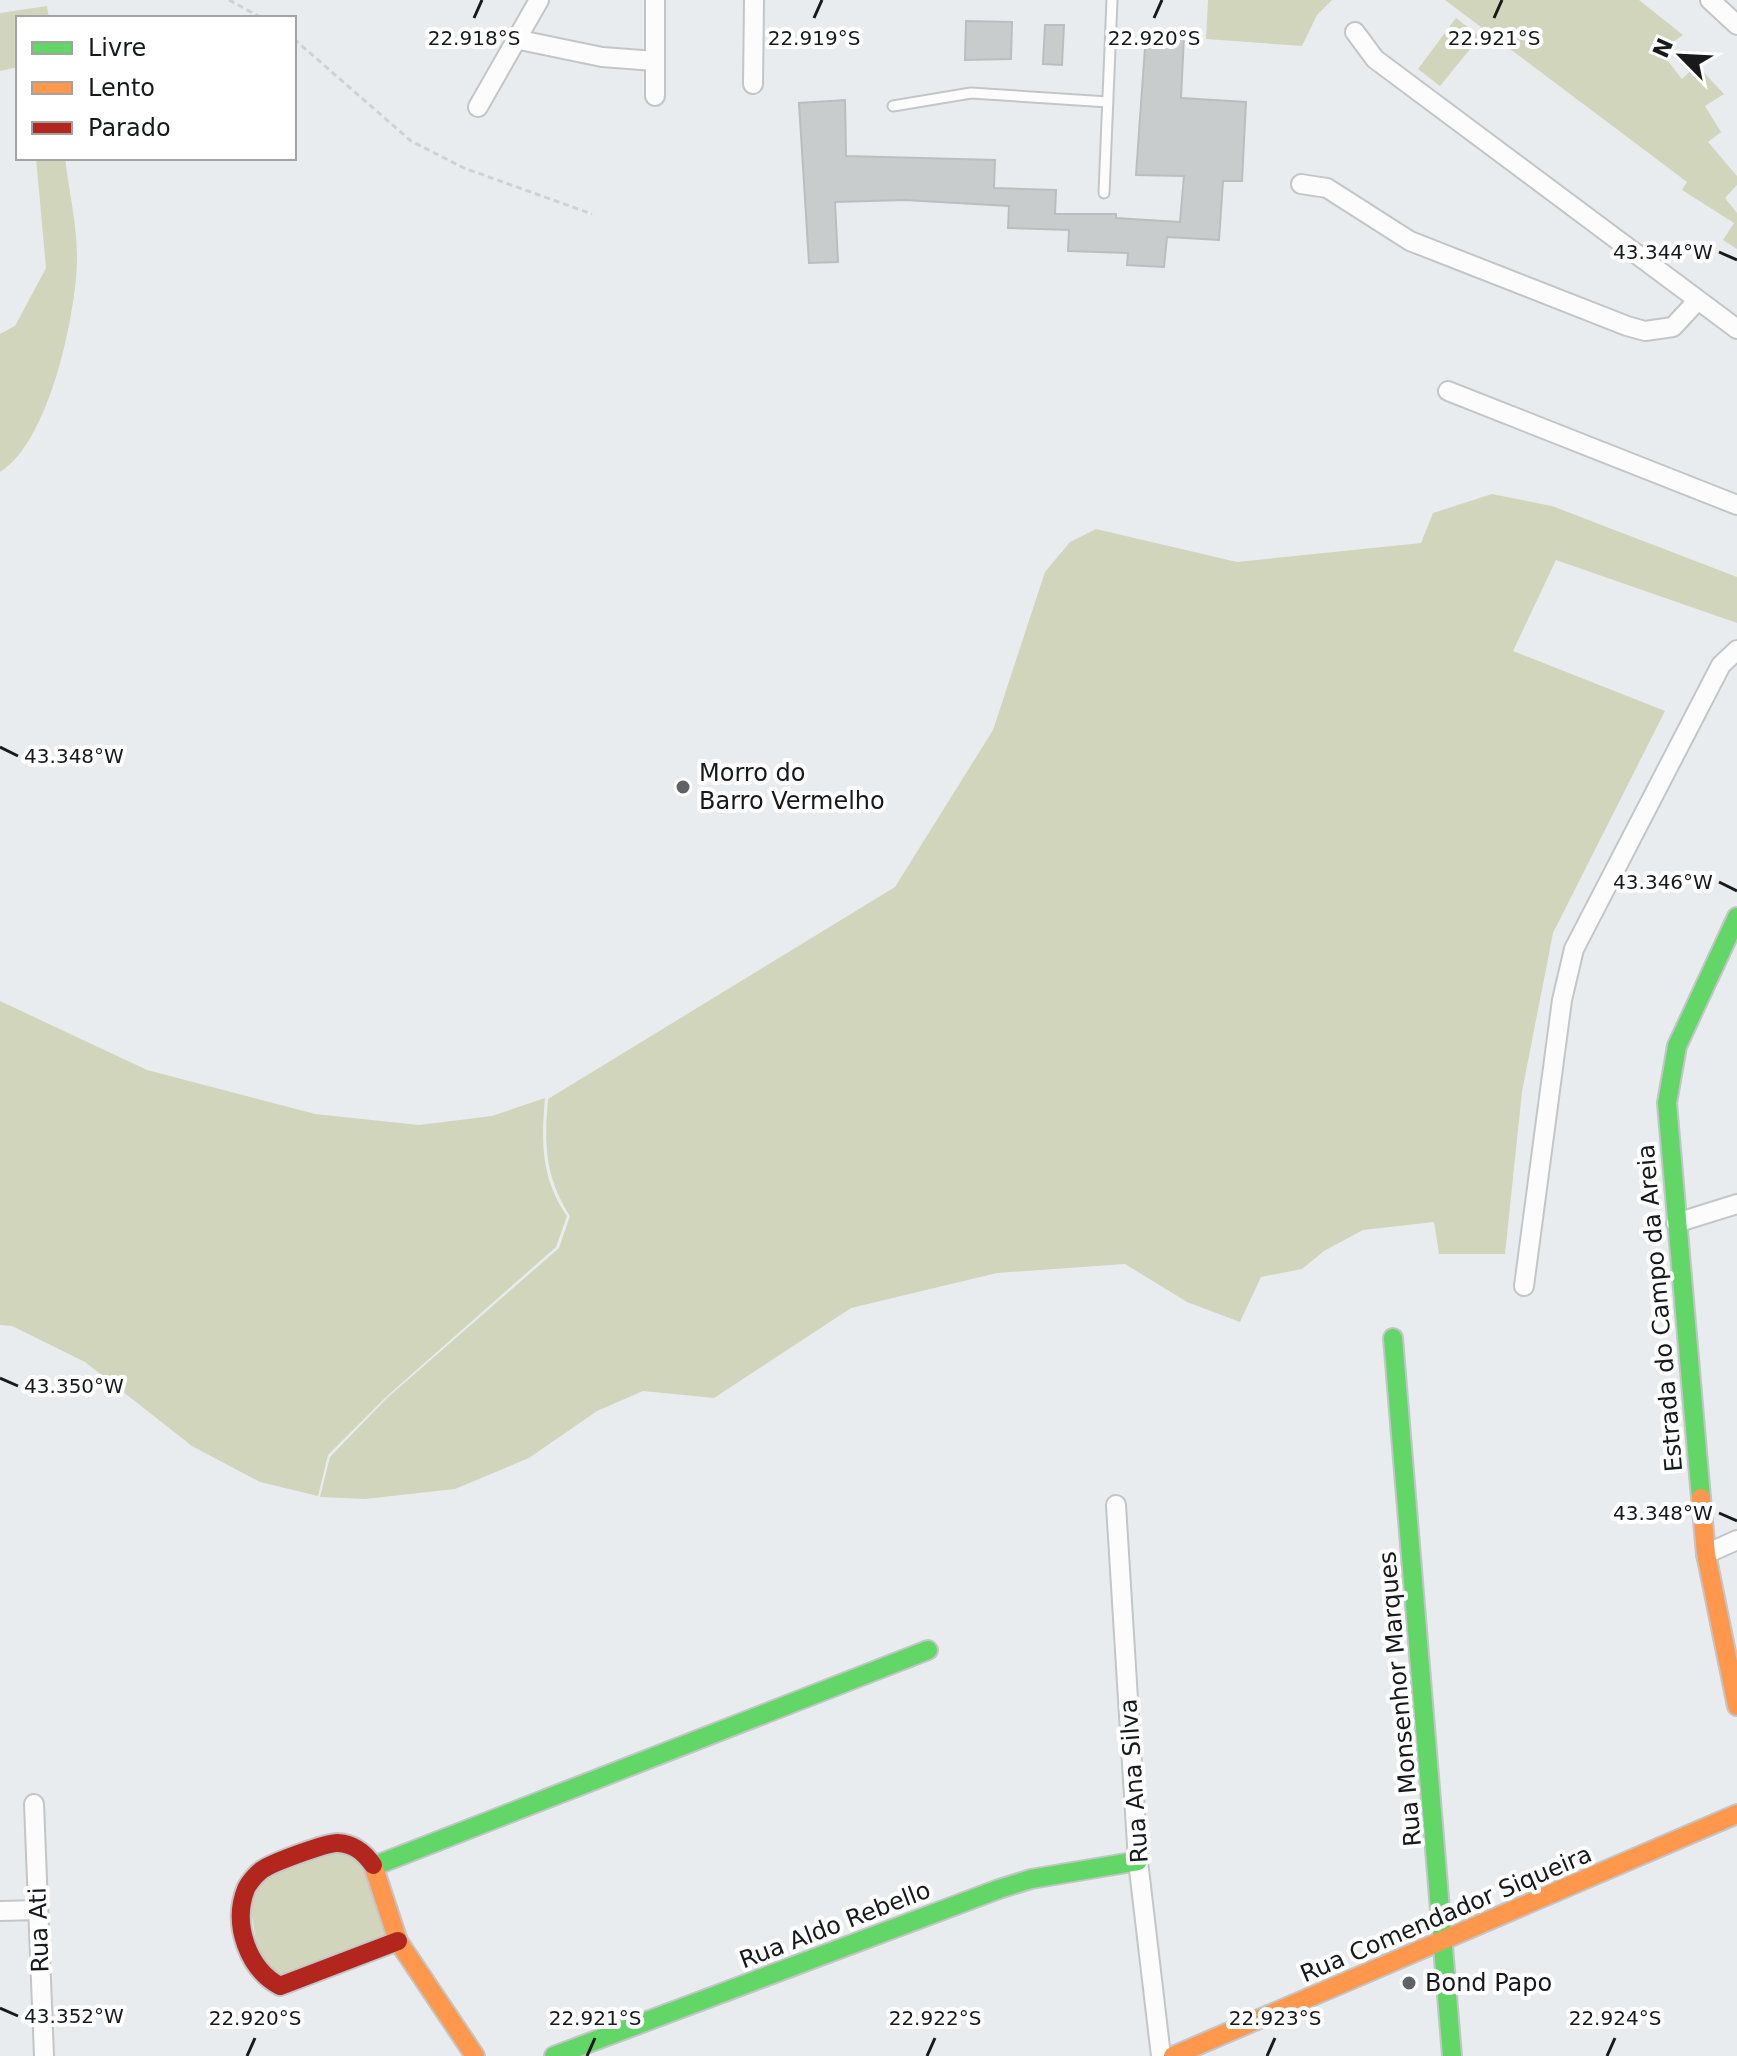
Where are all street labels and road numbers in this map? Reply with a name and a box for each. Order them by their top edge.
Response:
street label: Estrada do Campo da Areia [1632,1143,1688,1473]
street label: Rua Monsenhor Marques [1373,1550,1427,1848]
street label: Rua Ana Silva [1114,1698,1154,1864]
street label: Rua Comendador Siqueira [1296,1840,1596,1988]
street label: Rua Aldo Rebello [736,1876,934,1974]
street label: Rua Ati [24,1887,54,1973]

